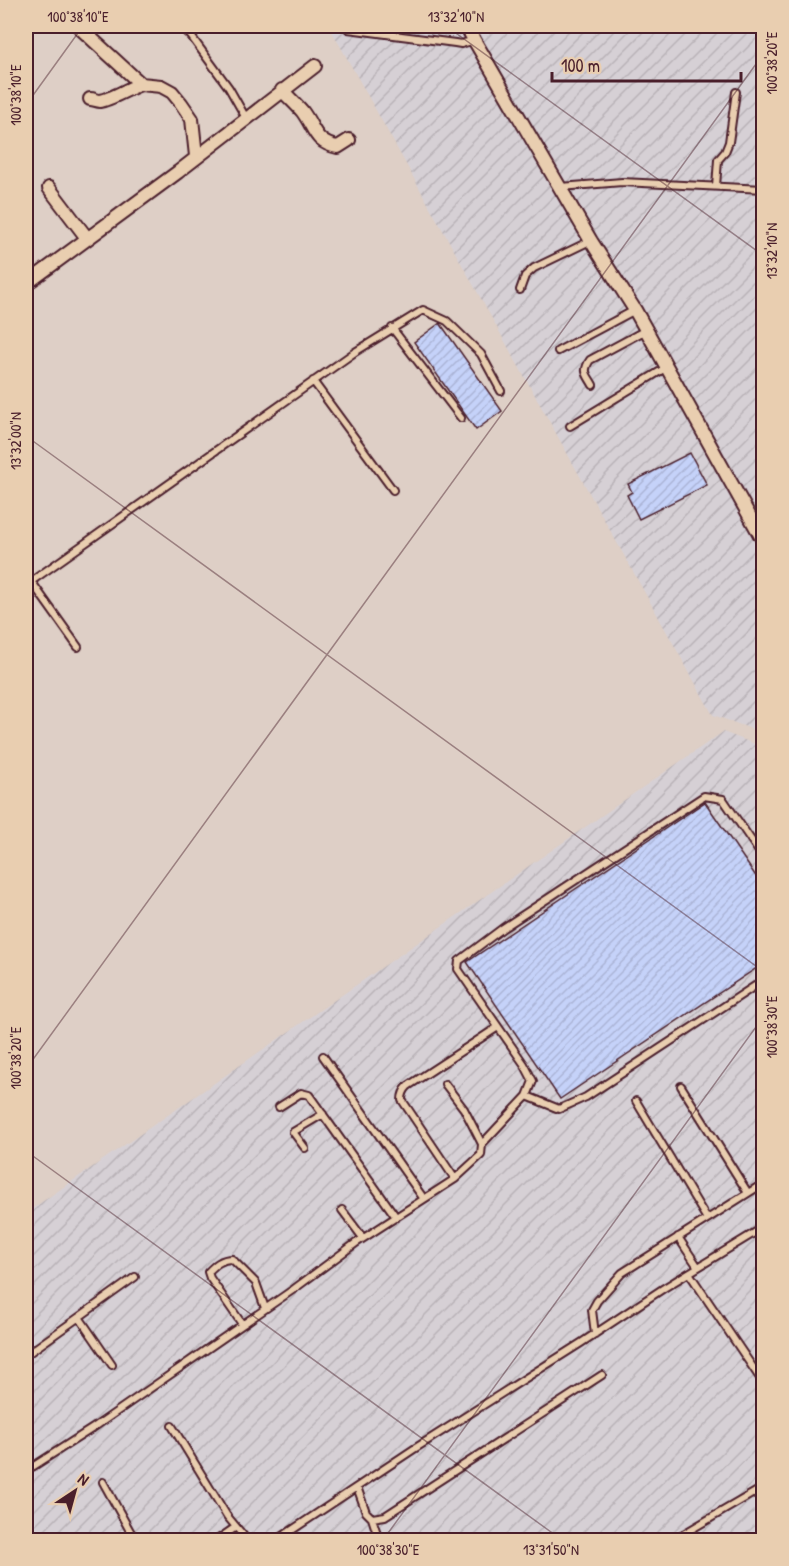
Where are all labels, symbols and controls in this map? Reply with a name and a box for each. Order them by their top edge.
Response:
text: 100°38'10"E [47,6,109,27]
text: 13°32'10"N [428,6,484,27]
text: 100°38'20"E [761,31,782,94]
scale bar [552,45,741,83]
text: 100 m [561,53,600,78]
text: 100°38'10"E [5,64,26,126]
text: 13°32'10"N [761,223,782,279]
text: 13°32'00"N [5,412,26,470]
text: 100°38'30"E [761,995,782,1058]
text: 100°38'20"E [5,1026,26,1089]
north arrow [45,1461,105,1521]
text: N [74,1467,94,1491]
text: 100°38'30"E [357,1539,420,1560]
text: 13°31'50"N [523,1539,579,1560]

